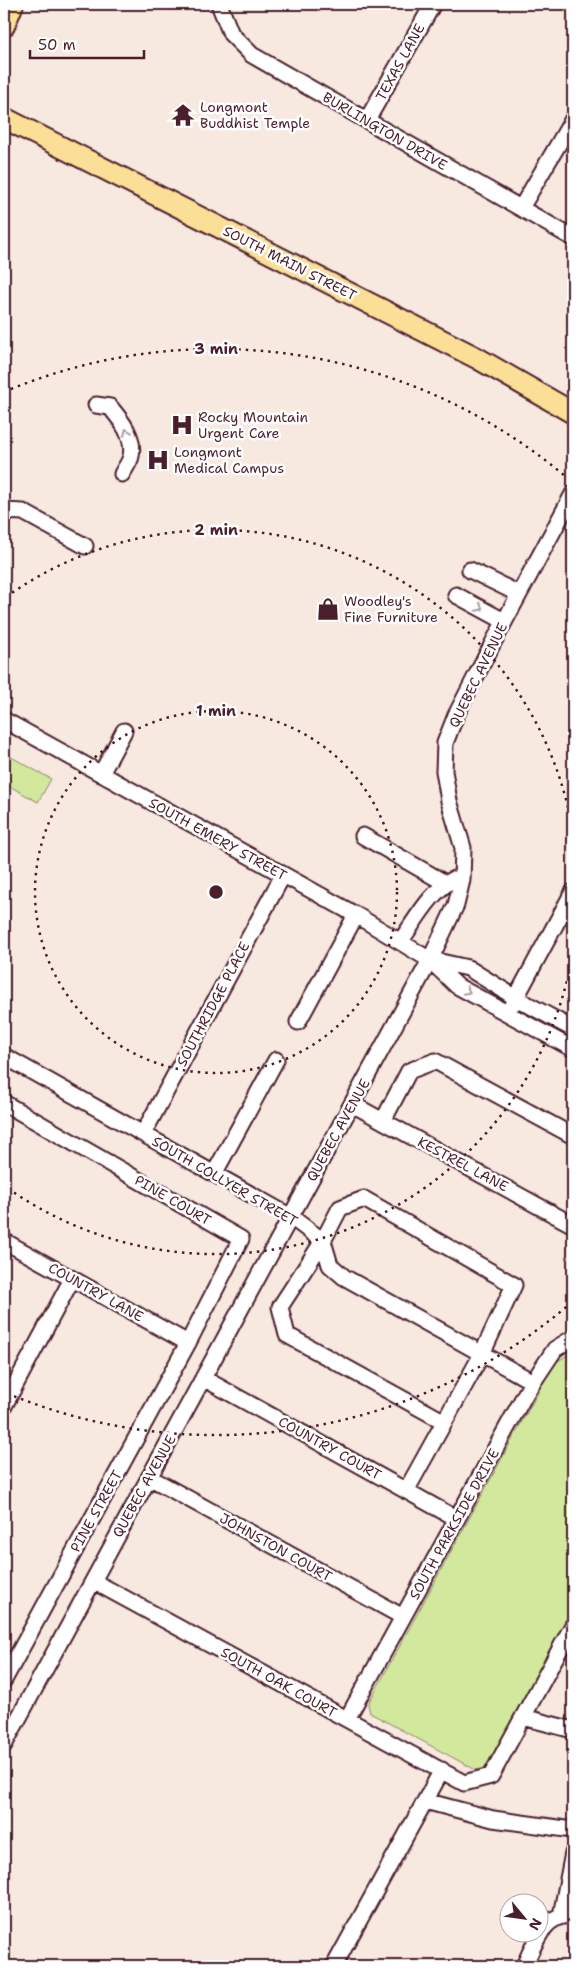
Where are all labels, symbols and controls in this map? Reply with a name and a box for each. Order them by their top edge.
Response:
street label: TEXAS LANE [371,20,429,104]
scale bar [30,28,144,60]
text: 50 m [38,35,76,55]
street label: BURLINGTON DRIVE [319,88,451,174]
place label: Longmont Buddhist Temple [200,98,310,132]
temple icon: Longmont Buddhist Temple [170,102,196,128]
street label: SOUTH MAIN STREET [220,221,360,305]
text: 3 min [194,339,238,359]
place label: Rocky Mountain Urgent Care [198,408,309,442]
hospital icon: Rocky Mountain Urgent Care [169,412,195,438]
one-way arrow [122,428,133,437]
place label: Longmont Medical Campus [174,443,284,477]
hospital icon: Longmont Medical Campus [145,447,171,473]
text: 2 min [194,520,238,540]
place label: Woodley's Fine Furniture [344,592,438,626]
shop icon: Woodley's Fine Furniture [315,596,341,622]
one-way arrow [475,602,484,612]
street label: QUEBEC AVENUE [445,619,511,730]
text: 1 min [196,701,236,721]
street label: SOUTH EMERY STREET [146,794,290,885]
centre of rings [207,883,225,901]
street label: SOUTHRIDGE PLACE [172,938,254,1069]
one-way arrow [462,985,471,995]
street label: QUEBEC AVENUE [302,1075,374,1185]
street label: SOUTH COLLYER STREET [149,1132,301,1230]
street label: KESTREL LANE [415,1133,512,1196]
street label: PINE COURT [132,1171,215,1229]
street label: COUNTRY LANE [45,1258,147,1326]
street label: COUNTRY COURT [275,1412,385,1484]
street label: QUEBEC AVENUE [108,1431,180,1541]
street label: SOUTH PARKSIDE DRIVE [405,1445,503,1603]
street label: PINE STREET [66,1467,126,1555]
street label: JOHNSTON COURT [217,1509,336,1586]
street label: SOUTH OAK COURT [218,1643,340,1722]
north arrow [500,1892,550,1942]
text: N [525,1915,546,1934]

